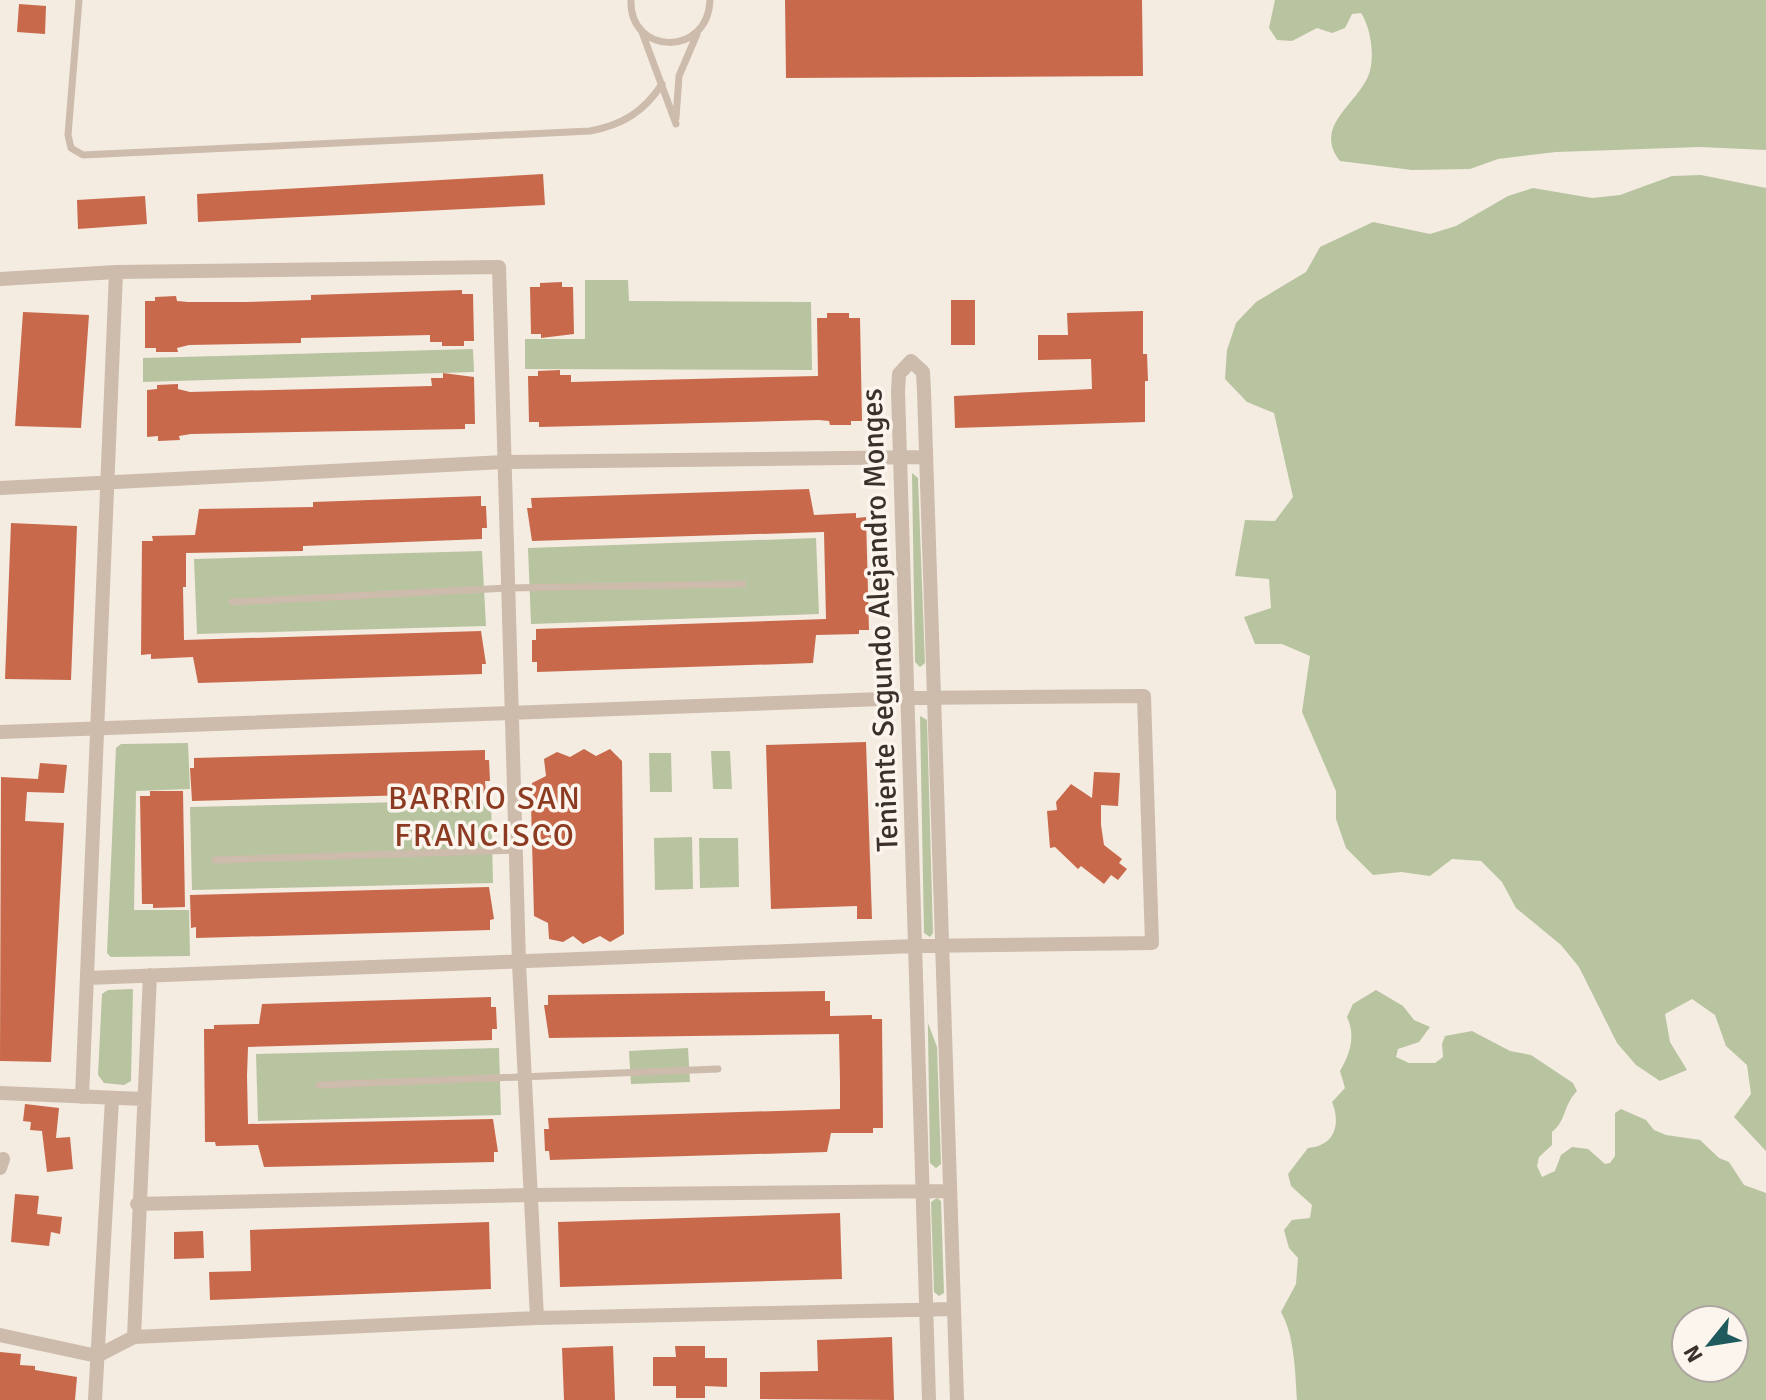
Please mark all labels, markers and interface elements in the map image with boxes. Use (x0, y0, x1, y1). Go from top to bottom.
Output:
street label: Teniente Segundo Alejandro Monges (853, 388, 907, 852)
district label: BARRIO SAN FRANCISCO (388, 779, 582, 855)
north arrow (1670, 1304, 1750, 1384)
text: N (1678, 1340, 1709, 1367)

